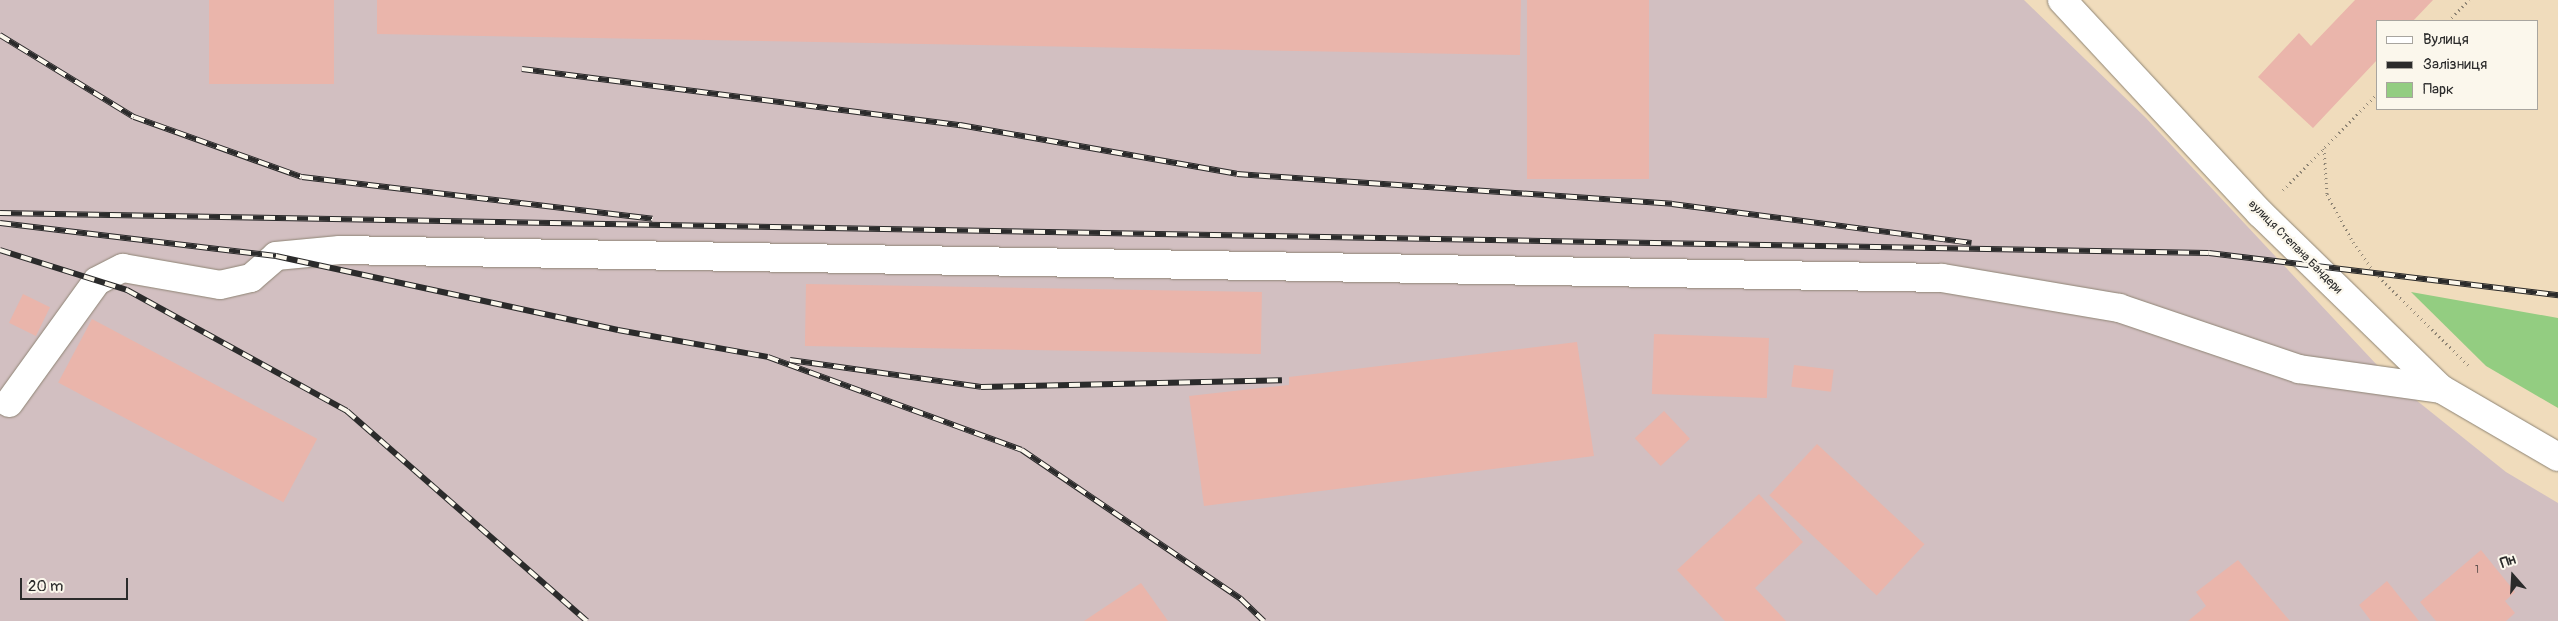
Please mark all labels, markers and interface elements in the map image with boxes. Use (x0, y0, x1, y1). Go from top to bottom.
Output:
legend (2376, 20, 2538, 110)
text: Вулиця (2423, 30, 2469, 49)
text: Залізниця (2423, 55, 2487, 74)
text: Парк (2423, 80, 2454, 99)
street label: вулиця Степана Бандери (2245, 197, 2345, 297)
north arrow (2488, 551, 2538, 601)
text: Пн (2498, 551, 2518, 572)
house number: 1 (2475, 565, 2479, 577)
scale bar (22, 568, 130, 600)
text: 20 m (28, 577, 63, 596)

